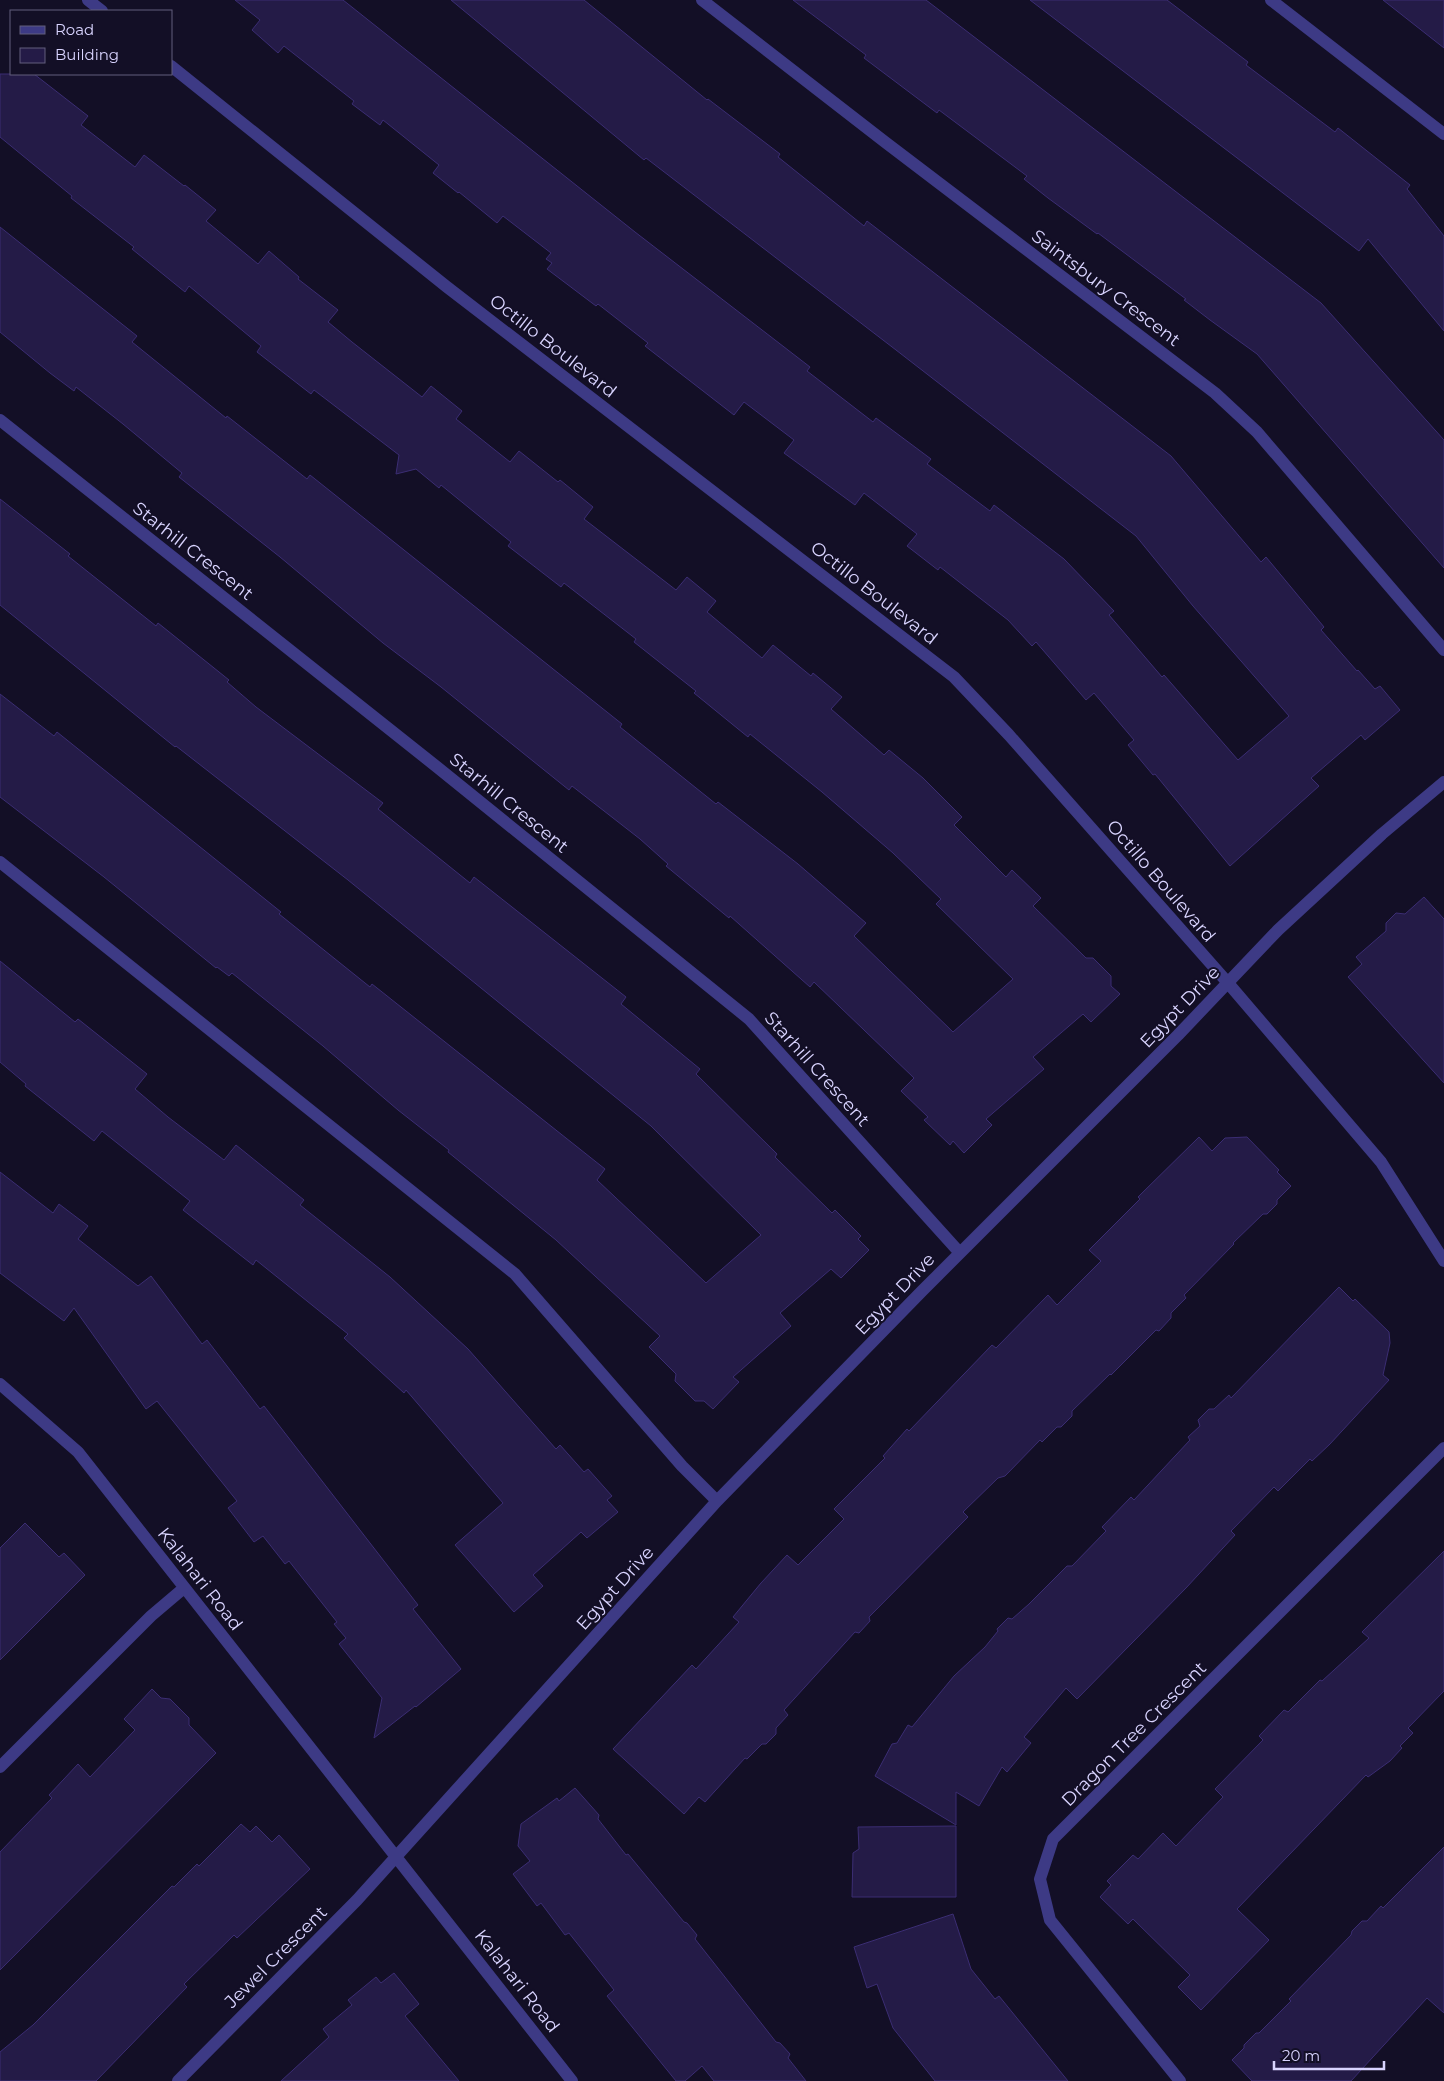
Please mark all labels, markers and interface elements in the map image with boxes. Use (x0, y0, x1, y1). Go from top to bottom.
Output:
legend (10, 10, 172, 75)
text: Road (55, 20, 94, 39)
text: Building (55, 45, 119, 64)
street label: Saintsbury Crescent (1027, 225, 1185, 351)
street label: Octillo Boulevard (485, 290, 621, 402)
street label: Starhill Crescent (128, 497, 258, 605)
street label: Octillo Boulevard (806, 537, 942, 649)
street label: Starhill Crescent (445, 748, 573, 858)
street label: Octillo Boulevard (1102, 815, 1220, 947)
street label: Egypt Drive (1136, 961, 1225, 1053)
street label: Starhill Crescent (760, 1007, 874, 1131)
street label: Egypt Drive (851, 1248, 940, 1340)
street label: Kalahari Road (153, 1523, 247, 1635)
street label: Egypt Drive (572, 1541, 658, 1634)
street label: Dragon Tree Crescent (1057, 1657, 1211, 1811)
street label: Jewel Crescent (220, 1901, 332, 2013)
street label: Kalahari Road (470, 1925, 564, 2037)
scale bar (1274, 2038, 1384, 2070)
text: 20 m (1282, 2046, 1320, 2065)

